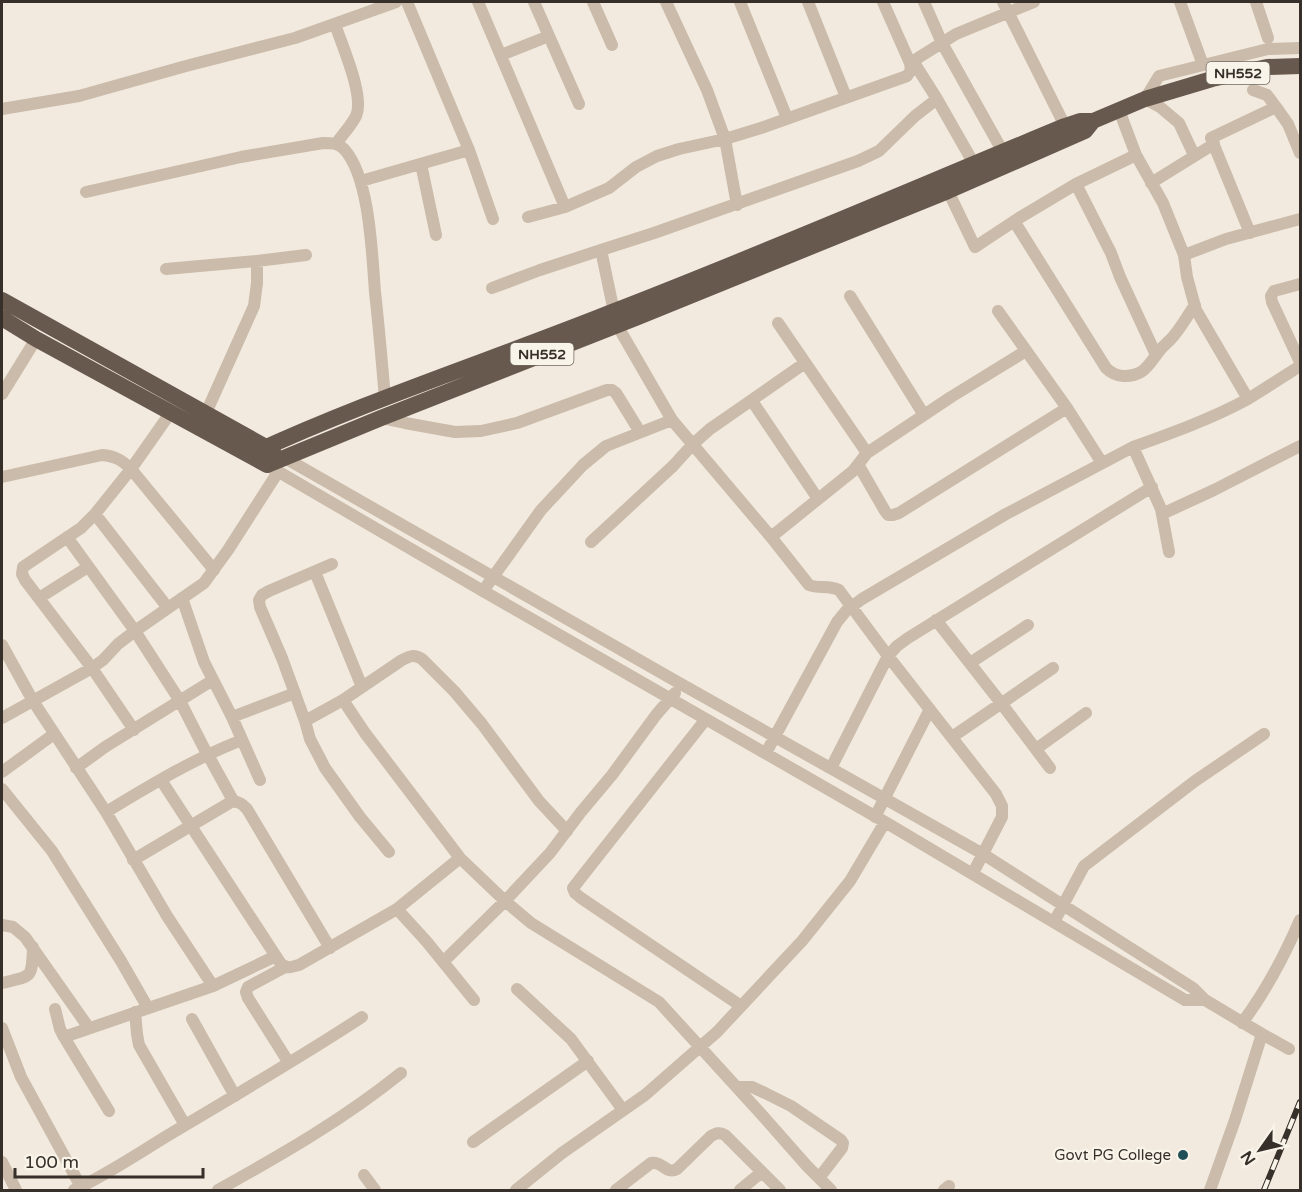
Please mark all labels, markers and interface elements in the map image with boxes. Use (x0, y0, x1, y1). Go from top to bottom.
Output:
road number: NH552 (1206, 62, 1270, 84)
road number: NH552 (510, 343, 574, 365)
north arrow (1230, 1120, 1290, 1180)
scale bar (15, 1141, 202, 1179)
place label: Govt PG College (1054, 1146, 1171, 1164)
text: N (1237, 1147, 1260, 1169)
marker: Govt PG College (1176, 1148, 1190, 1162)
text: 100 m (24, 1151, 79, 1173)

